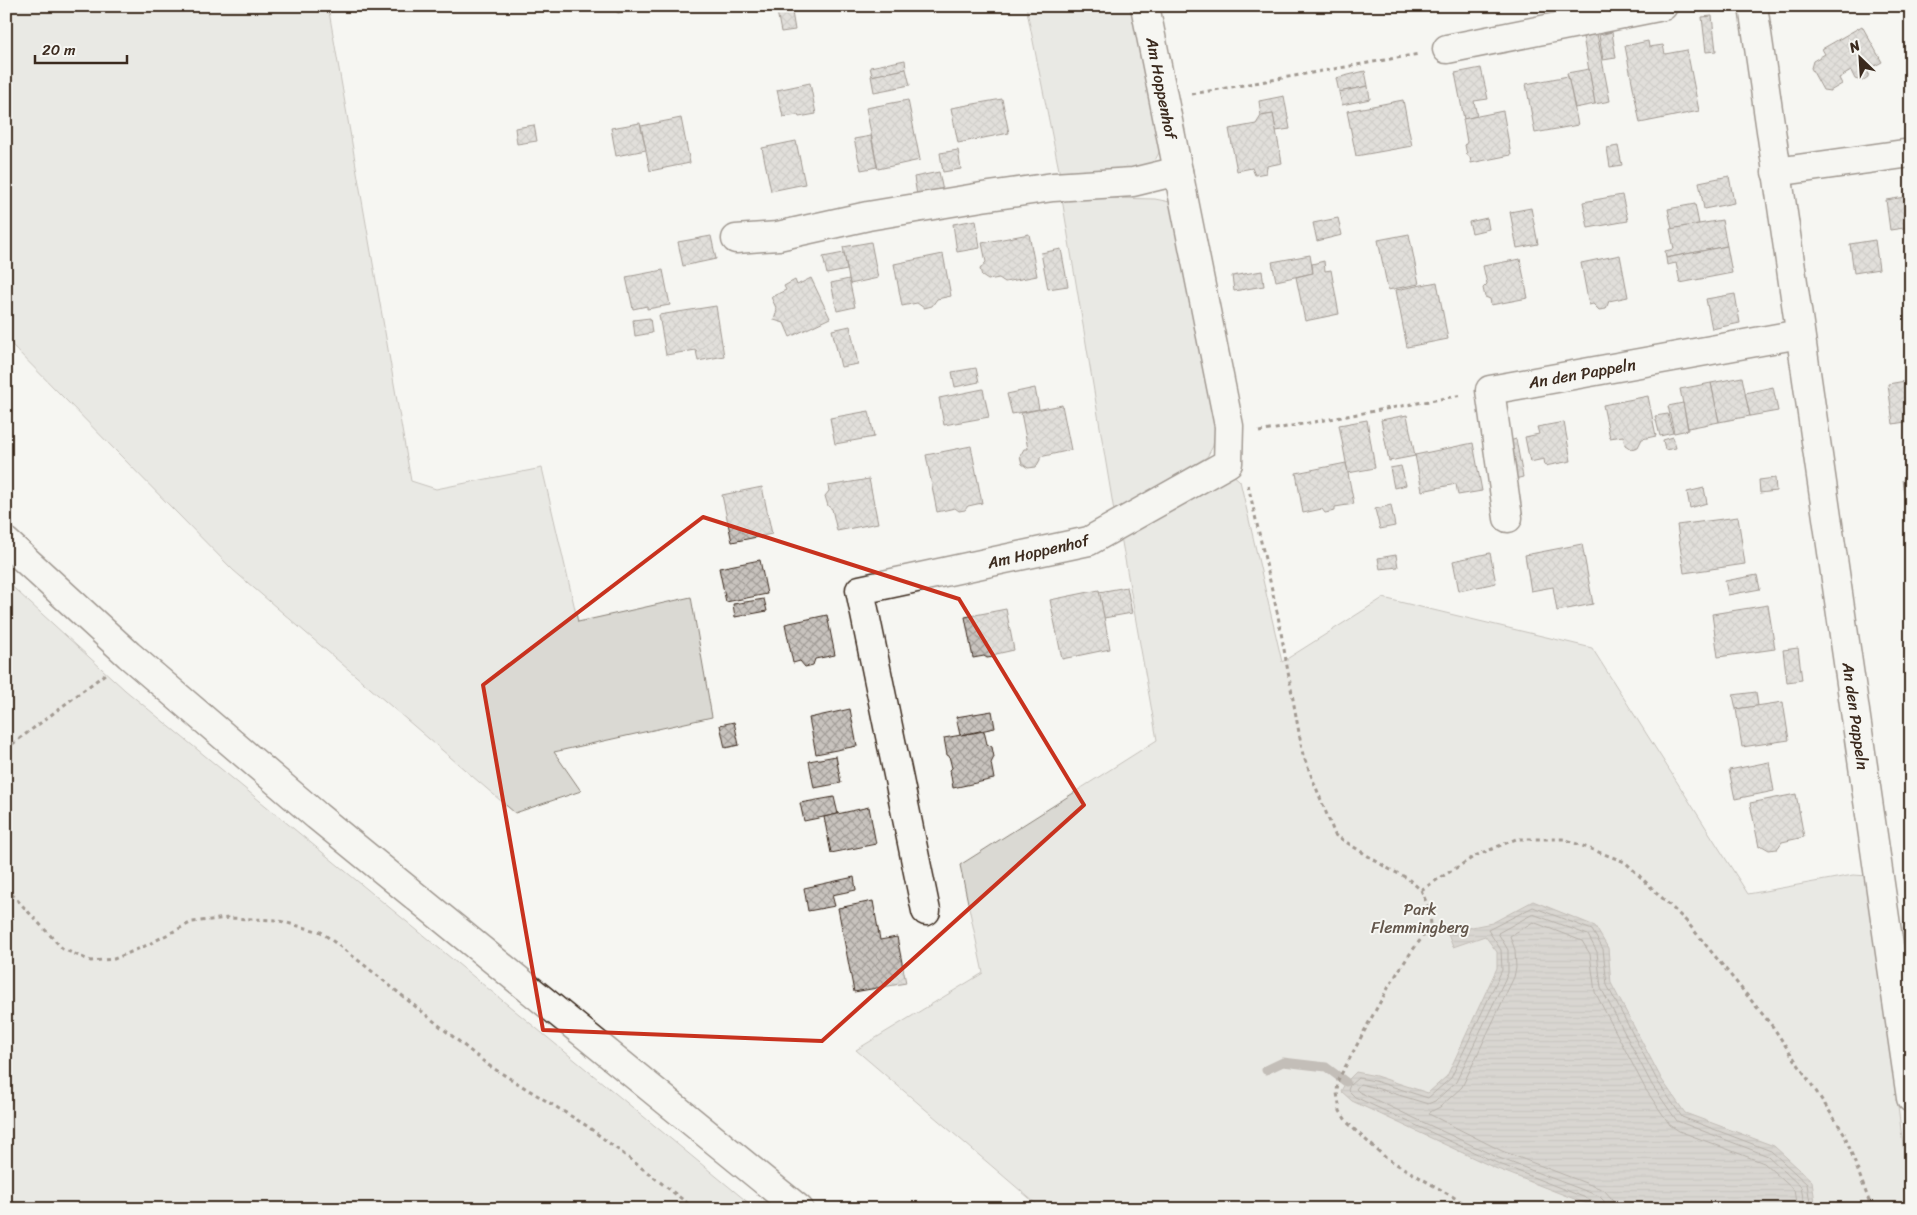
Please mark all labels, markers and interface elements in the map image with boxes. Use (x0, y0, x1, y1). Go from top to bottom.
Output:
scale bar (35, 32, 128, 64)
north arrow (1834, 32, 1884, 82)
text: N (1844, 33, 1865, 60)
street label: Am Hoppenhof (1137, 34, 1186, 144)
text: 20 m (42, 37, 76, 63)
street label: An den Pappeln (1525, 350, 1638, 397)
street label: Am Hoppenhof (983, 525, 1094, 577)
street label: An den Pappeln (1833, 659, 1877, 772)
park label: Park Flemmingberg (1371, 895, 1469, 942)

